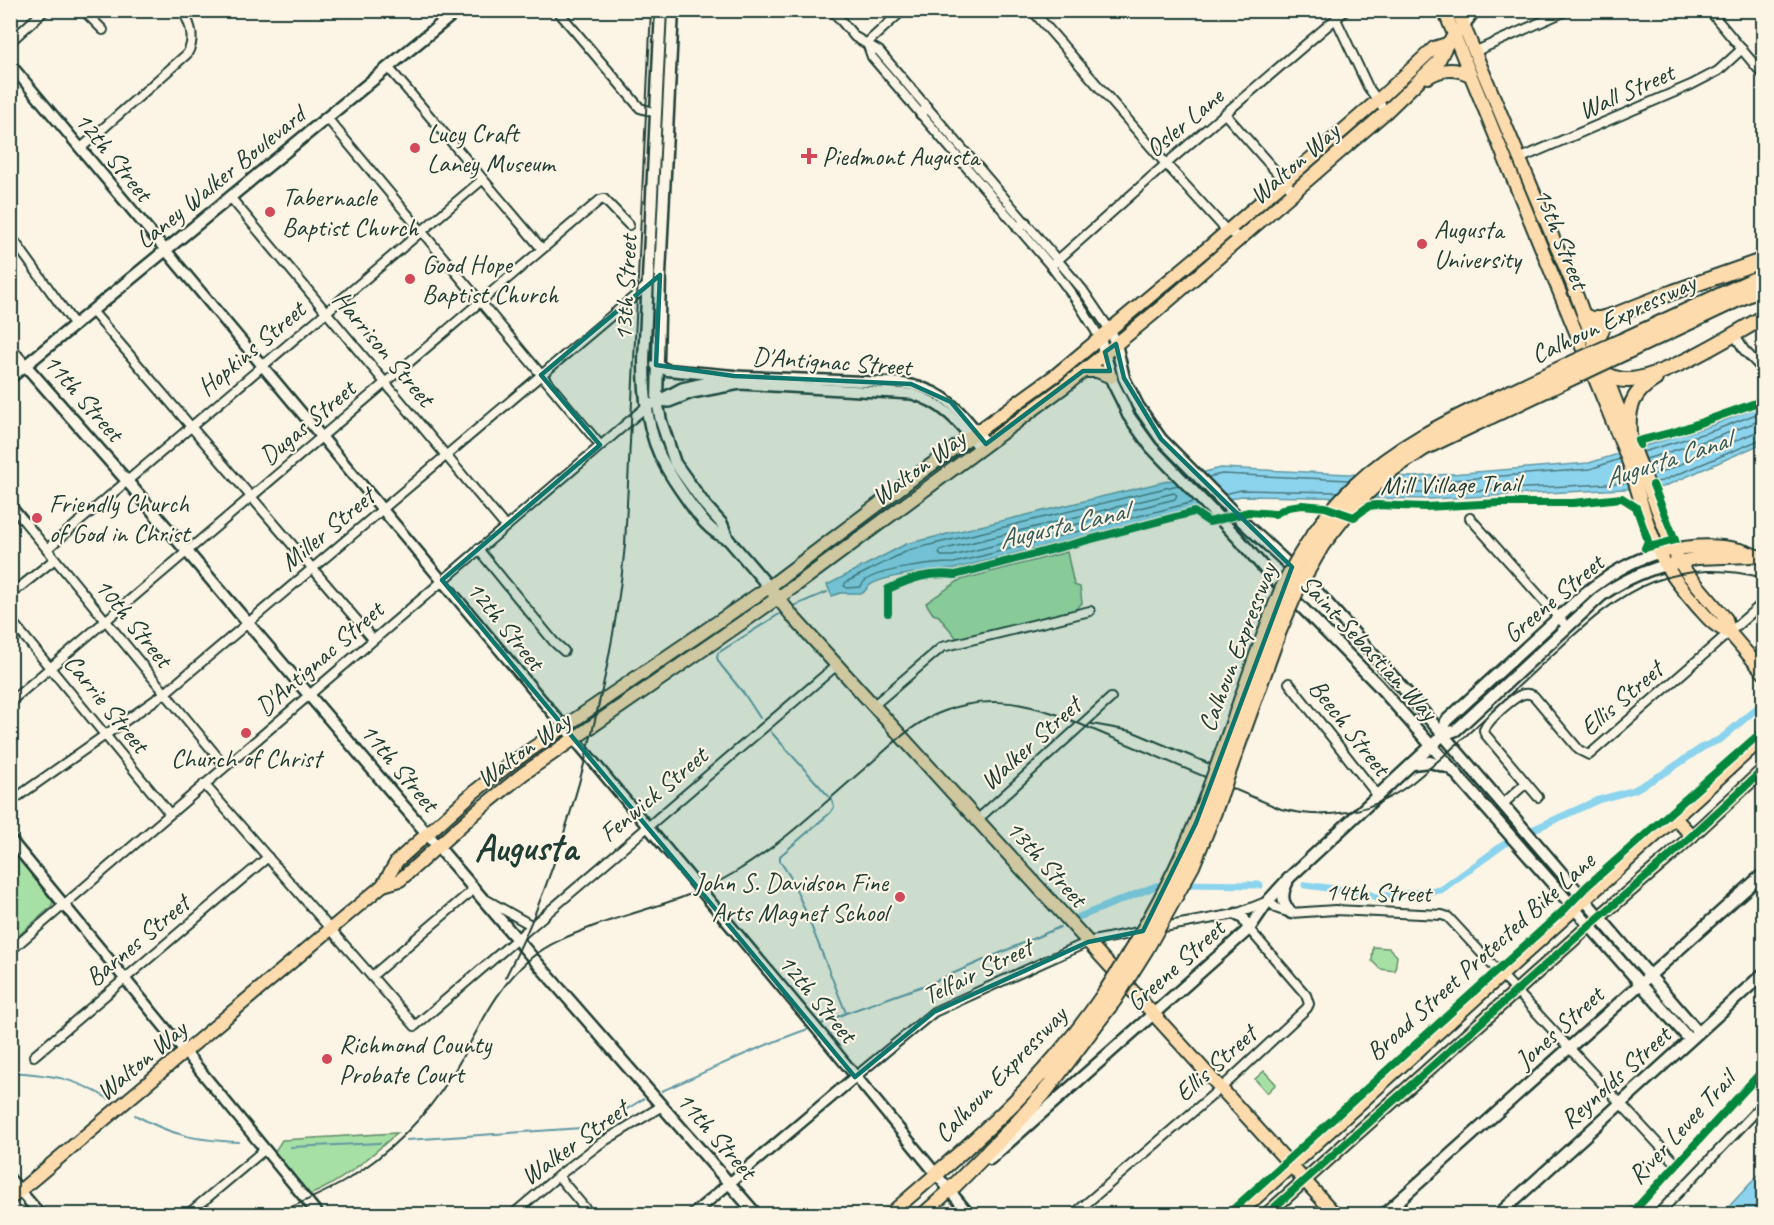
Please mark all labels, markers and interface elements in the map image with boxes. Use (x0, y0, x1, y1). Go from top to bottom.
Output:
street label: Wall Street (1573, 55, 1681, 127)
street label: Osler Lane (1138, 79, 1231, 165)
street label: Laney Walker Boulevard (129, 96, 315, 256)
street label: 12th Street (67, 105, 161, 210)
street label: Walton Way (1243, 114, 1348, 211)
place label: Lucy Craft Laney Museum (427, 117, 557, 180)
place label: Piedmont Augusta (822, 140, 981, 173)
marker: Lucy Craft Laney Museum (408, 141, 422, 155)
marker: Piedmont Augusta (800, 147, 818, 165)
place label: Tabernacle Baptist Church (282, 181, 419, 244)
street label: 15th Street (1526, 183, 1598, 296)
marker: Tabernacle Baptist Church (263, 205, 277, 219)
place label: Augusta University (1434, 213, 1523, 276)
street label: 13th Street (606, 232, 645, 342)
marker: Augusta University (1415, 237, 1429, 251)
place label: Good Hope Baptist Church (422, 248, 559, 311)
street label: Calhoun Expressway (1526, 265, 1703, 371)
marker: Good Hope Baptist Church (403, 272, 417, 286)
street label: Harrison Street (325, 283, 443, 415)
street label: Hopkins Street (191, 292, 314, 403)
street label: D'Antignac Street (752, 339, 915, 384)
street label: 11th Street (36, 346, 132, 450)
street label: Dugas Street (252, 371, 364, 472)
water label: Augusta Canal (1600, 420, 1742, 495)
street label: Walton Way (865, 421, 974, 513)
street label: Mill Village Trail (1380, 467, 1525, 502)
street label: Miller Street (273, 478, 384, 578)
place label: Friendly Church of God in Christ (49, 487, 192, 550)
water label: Augusta Canal (996, 492, 1139, 556)
marker: Friendly Church of God in Christ (30, 511, 44, 525)
street label: Greene Street (1496, 545, 1612, 650)
street label: Calhoun Expressway (1190, 556, 1285, 736)
street label: Saint Sebastian Way (1292, 567, 1446, 729)
street label: 10th Street (87, 571, 181, 676)
street label: 12th Street (459, 574, 553, 679)
street label: D'Antignac Street (249, 592, 392, 723)
street label: Carrie Street (57, 647, 158, 761)
street label: Ellis Street (1573, 651, 1672, 743)
street label: Beech Street (1302, 672, 1399, 784)
street label: Walker Street (973, 687, 1090, 797)
street label: Walton Way (470, 703, 579, 795)
street label: 11th Street (353, 716, 448, 820)
marker: Church of Christ (239, 726, 253, 740)
street label: Fenwick Street (592, 738, 716, 849)
place label: Church of Christ (171, 742, 324, 775)
street label: 13th Street (999, 813, 1096, 916)
district label: Augusta (475, 824, 580, 871)
street label: Broad Street Protected Bike Lane (1359, 844, 1603, 1068)
place label: John S. Davidson Fine Arts Magnet School (692, 866, 893, 929)
street label: 14th Street (1325, 875, 1434, 910)
street label: Barnes Street (78, 885, 199, 994)
marker: John S. Davidson Fine Arts Magnet School (893, 890, 907, 904)
street label: Greene Street (1119, 911, 1233, 1018)
street label: Telfair Street (917, 929, 1040, 1012)
street label: 12th Street (771, 947, 866, 1051)
street label: Jones Street (1507, 977, 1612, 1077)
street label: Calhoun Expressway (927, 997, 1075, 1150)
street label: Walton Way (89, 1012, 195, 1108)
street label: Ellis Street (1167, 1016, 1266, 1109)
street label: Reynolds Street (1553, 1017, 1679, 1136)
place label: Richmond County Probate Court (339, 1028, 493, 1091)
marker: Richmond County Probate Court (320, 1052, 334, 1066)
street label: River Levee Trail (1621, 1060, 1745, 1191)
street label: 11th Street (669, 1084, 765, 1188)
street label: Walker Street (514, 1090, 637, 1192)

